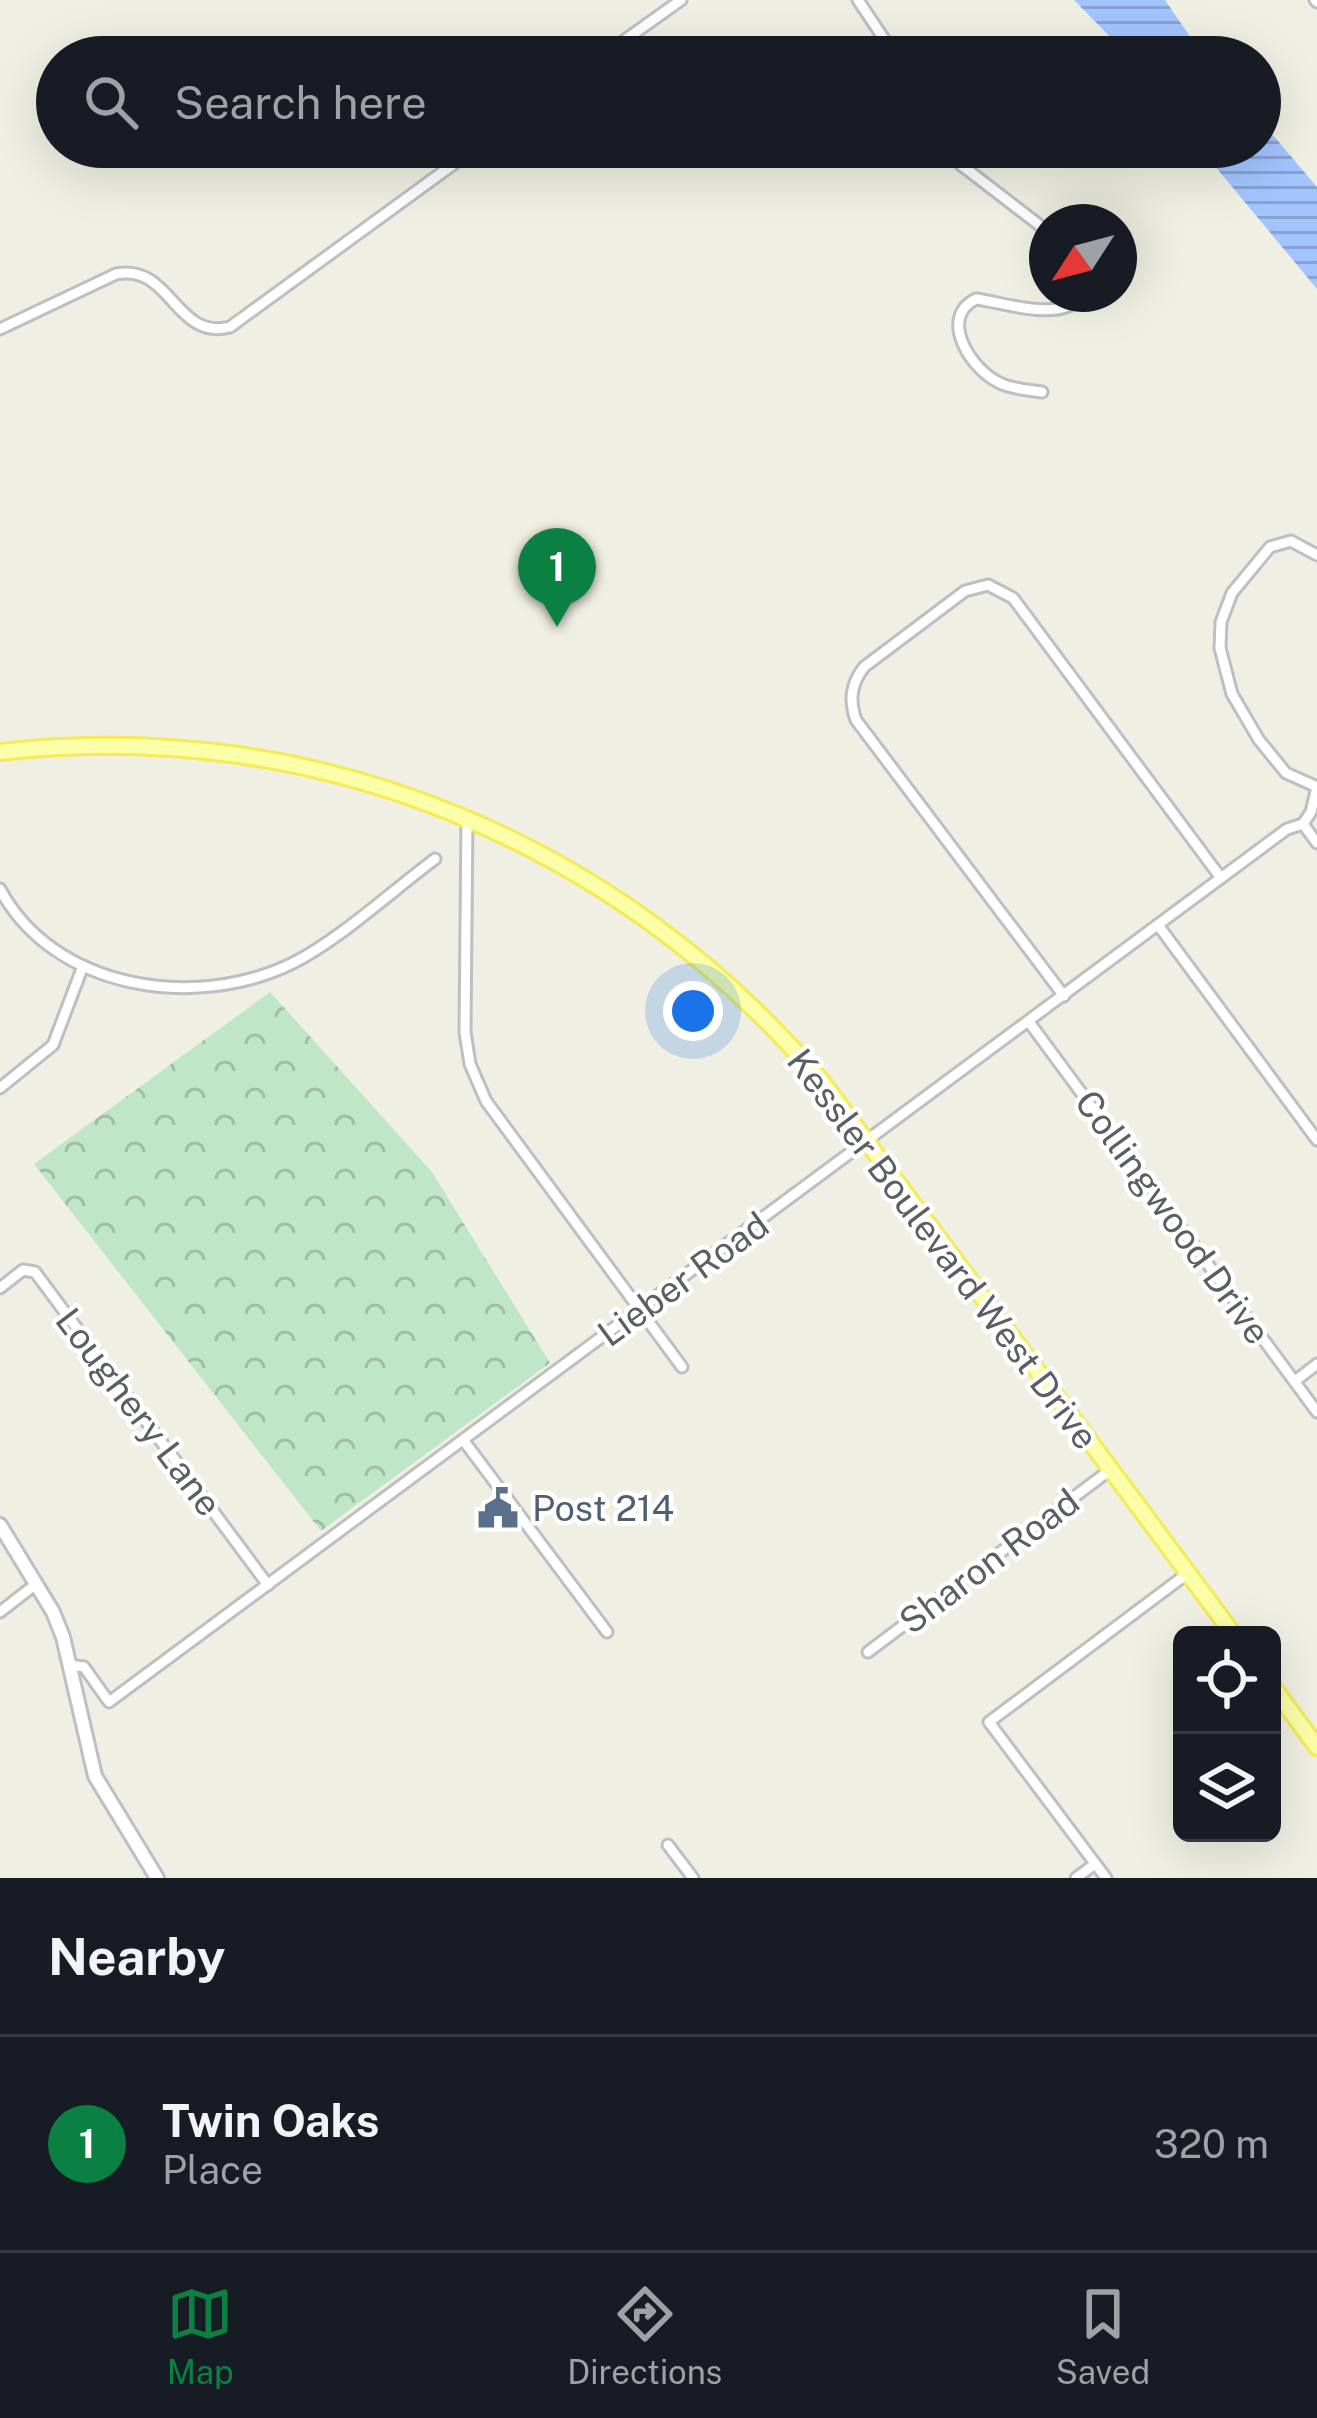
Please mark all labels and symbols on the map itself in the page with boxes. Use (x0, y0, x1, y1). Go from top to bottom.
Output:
north arrow (1029, 204, 1137, 312)
pin: 1 (518, 528, 596, 627)
your location (663, 981, 723, 1041)
street label: Kessler Boulevard West Drive (779, 1041, 1107, 1457)
street label: Collingwood Drive (1067, 1082, 1279, 1352)
street label: Lieber Road (590, 1203, 776, 1355)
street label: Loughery Lane (47, 1300, 231, 1524)
street label: Sharon Road (891, 1480, 1087, 1642)
public building icon: Post 214 (475, 1485, 521, 1531)
place label: Post 214 (532, 1487, 674, 1529)

